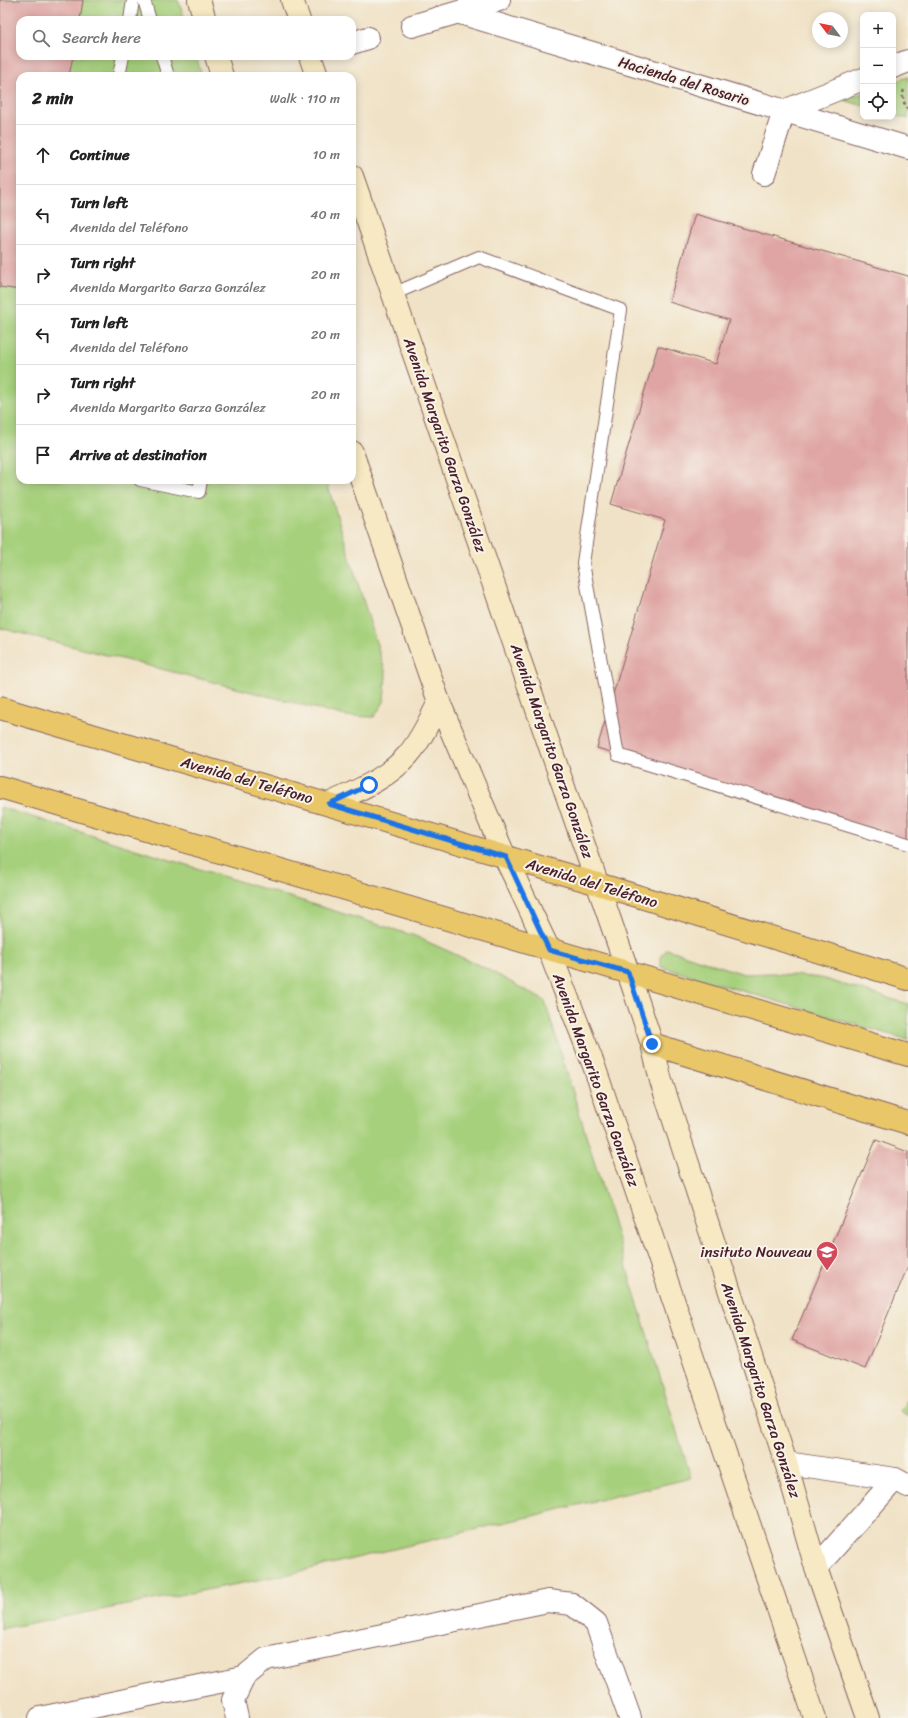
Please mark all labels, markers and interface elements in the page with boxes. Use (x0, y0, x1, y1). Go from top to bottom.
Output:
north arrow (812, 12, 848, 48)
map controls (860, 12, 896, 120)
button: + (860, 12, 896, 48)
search box (16, 16, 356, 60)
text: Search here (62, 25, 141, 51)
icon: search (30, 27, 52, 49)
button: − (860, 48, 896, 84)
street label: Hacienda del Rosario (615, 49, 753, 113)
text: 2 min (32, 83, 73, 113)
button: locate (860, 84, 896, 120)
text: Walk · 110 m (270, 87, 340, 110)
text: Continue (70, 142, 130, 168)
text: 10 m (313, 143, 340, 166)
icon: ahead (32, 144, 54, 166)
text: Turn left (70, 190, 128, 216)
text: 40 m (310, 203, 340, 226)
icon: left (32, 204, 54, 226)
text: Avenida del Teléfono (70, 216, 188, 239)
text: Turn right (70, 250, 135, 276)
text: 20 m (311, 263, 340, 286)
icon: right (32, 264, 54, 286)
text: Avenida Margarito Garza González (70, 276, 266, 299)
text: Turn left (70, 310, 128, 336)
text: 20 m (311, 323, 340, 346)
icon: left (32, 324, 54, 346)
street label: Avenida Margarito Garza González (396, 333, 494, 557)
text: Avenida del Teléfono (70, 336, 188, 359)
text: Turn right (70, 370, 135, 396)
text: 20 m (311, 383, 340, 406)
icon: right (32, 384, 54, 406)
text: Avenida Margarito Garza González (70, 396, 266, 419)
text: Arrive at destination (70, 442, 207, 468)
icon: arrive (32, 444, 54, 466)
street label: Avenida Margarito Garza González (503, 639, 601, 863)
street label: Avenida del Teléfono (177, 748, 316, 811)
route start (360, 776, 378, 794)
street label: Avenida del Teléfono (522, 850, 661, 915)
street label: Avenida Margarito Garza González (545, 968, 647, 1191)
route end (643, 1035, 661, 1053)
place label: insituto Nouveau (700, 1239, 812, 1265)
school or university icon: insituto Nouveau (814, 1239, 840, 1272)
street label: Avenida Margarito Garza González (713, 1278, 809, 1502)

